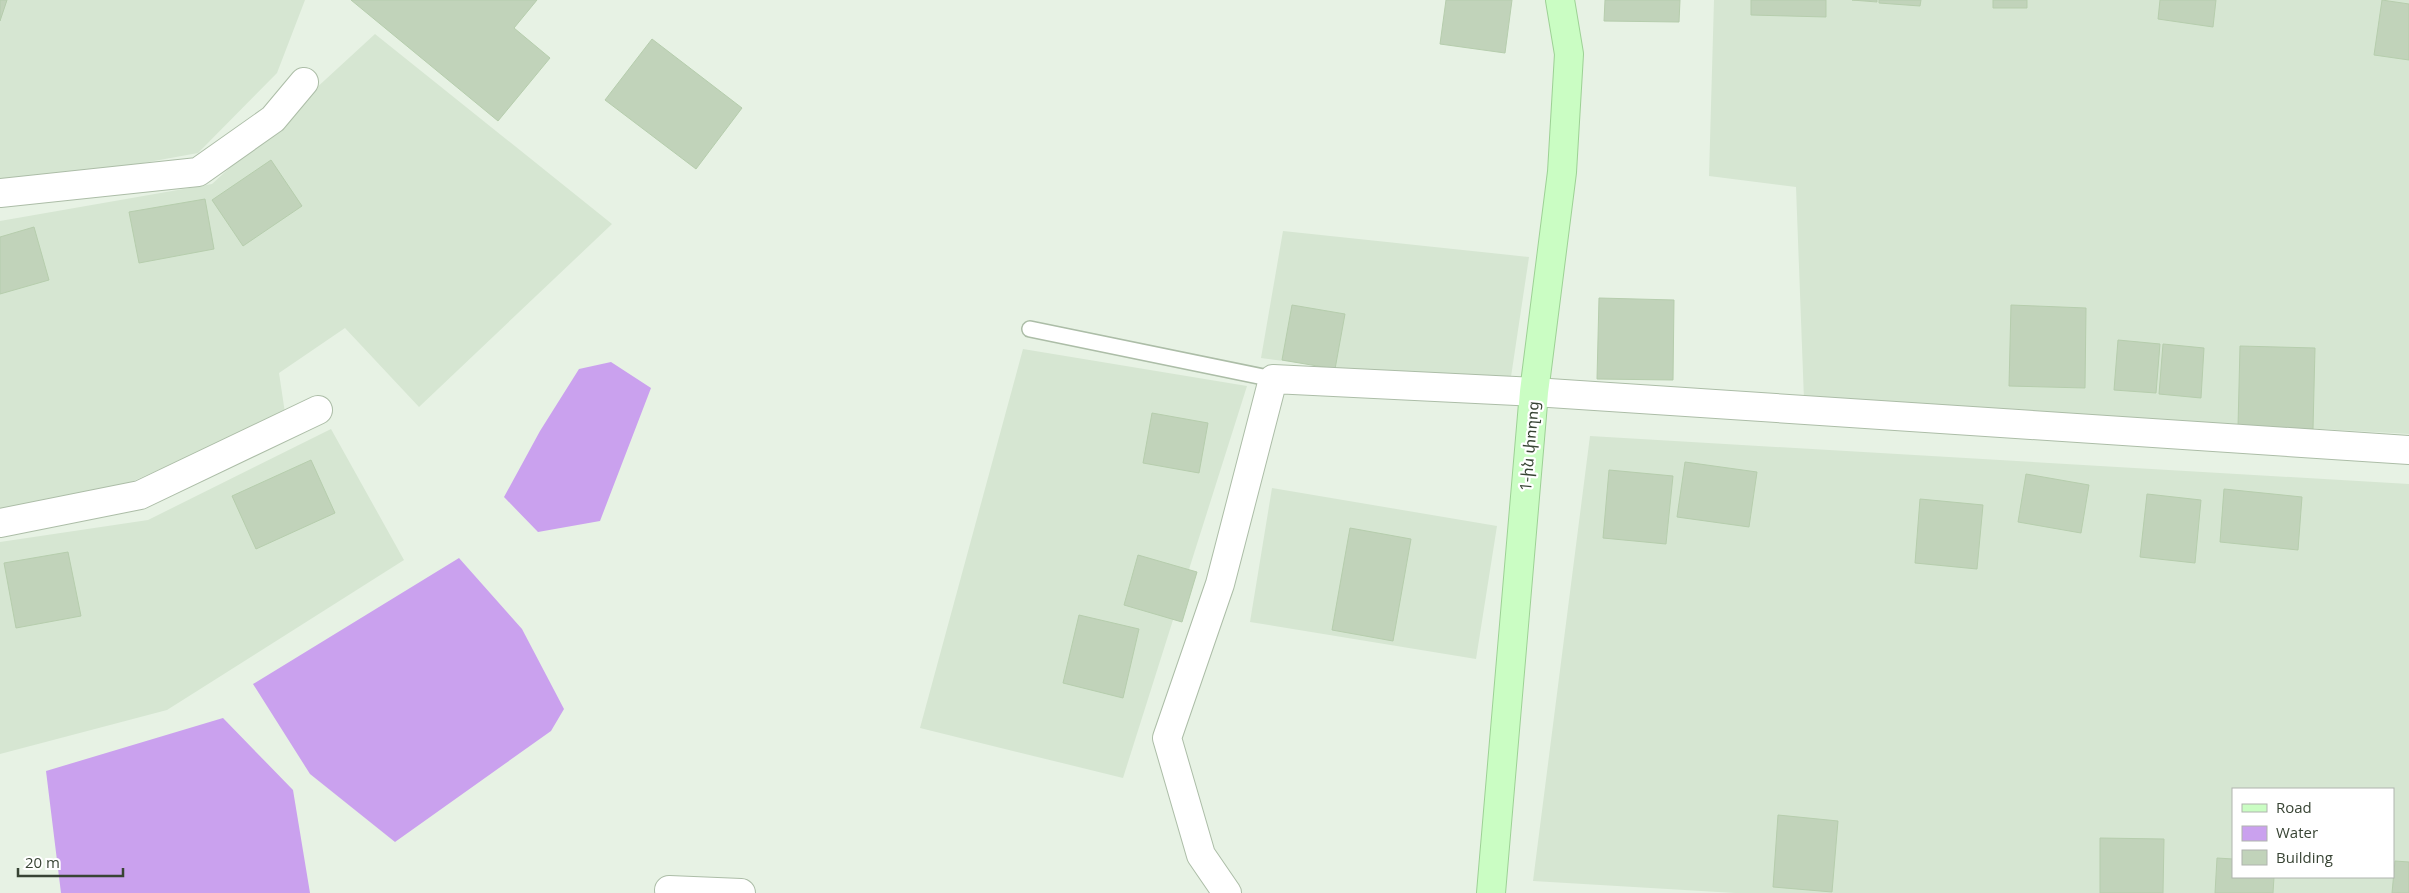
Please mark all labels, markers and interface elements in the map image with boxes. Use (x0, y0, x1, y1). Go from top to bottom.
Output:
street label: 1-ին փողոց (1514, 400, 1544, 492)
legend (2232, 788, 2394, 878)
text: Road (2276, 797, 2312, 817)
text: Water (2276, 822, 2318, 842)
scale bar (18, 846, 122, 878)
text: Building (2276, 847, 2333, 867)
text: 20 m (25, 852, 60, 872)

